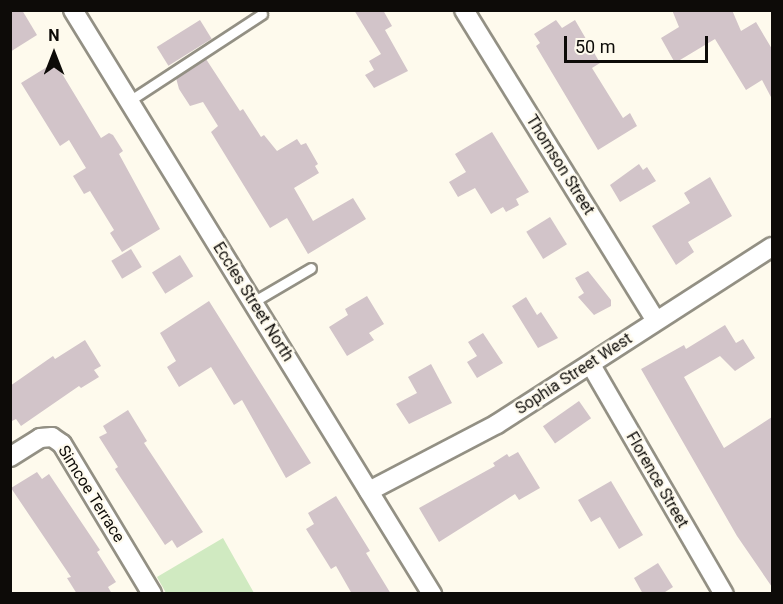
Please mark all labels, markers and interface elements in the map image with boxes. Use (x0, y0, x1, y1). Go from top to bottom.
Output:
north arrow (24, 24, 84, 84)
scale bar (567, 24, 711, 62)
text: N (48, 26, 60, 45)
text: 50 m (575, 36, 615, 57)
street label: Thomson Street (522, 112, 598, 218)
street label: Eccles Street North (209, 239, 297, 365)
street label: Sophia Street West (512, 329, 636, 419)
street label: Florence Street (622, 429, 692, 531)
street label: Simcoe Terrace (54, 442, 128, 546)

